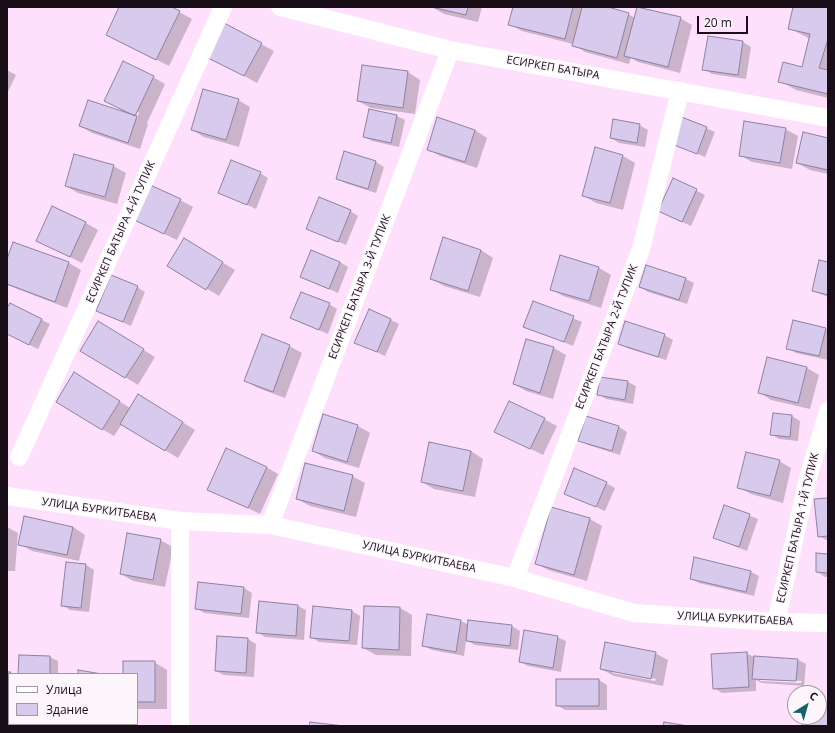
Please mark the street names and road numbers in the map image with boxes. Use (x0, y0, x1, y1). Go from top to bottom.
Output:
street label: ЕСИРКЕП БАТЫРА (505, 53, 601, 83)
street label: ЕСИРКЕП БАТЫРА 4-Й ТУПИК (84, 159, 158, 305)
street label: ЕСИРКЕП БАТЫРА 3-Й ТУПИК (326, 213, 394, 361)
street label: ЕСИРКЕП БАТЫРА 2-Й ТУПИК (573, 263, 641, 411)
street label: ЕСИРКЕП БАТЫРА 1-Й ТУПИК (774, 451, 822, 605)
street label: УЛИЦА БУРКИТБАЕВА (41, 495, 157, 525)
street label: УЛИЦА БУРКИТБАЕВА (361, 538, 477, 576)
street label: УЛИЦА БУРКИТБАЕВА (677, 609, 793, 629)

